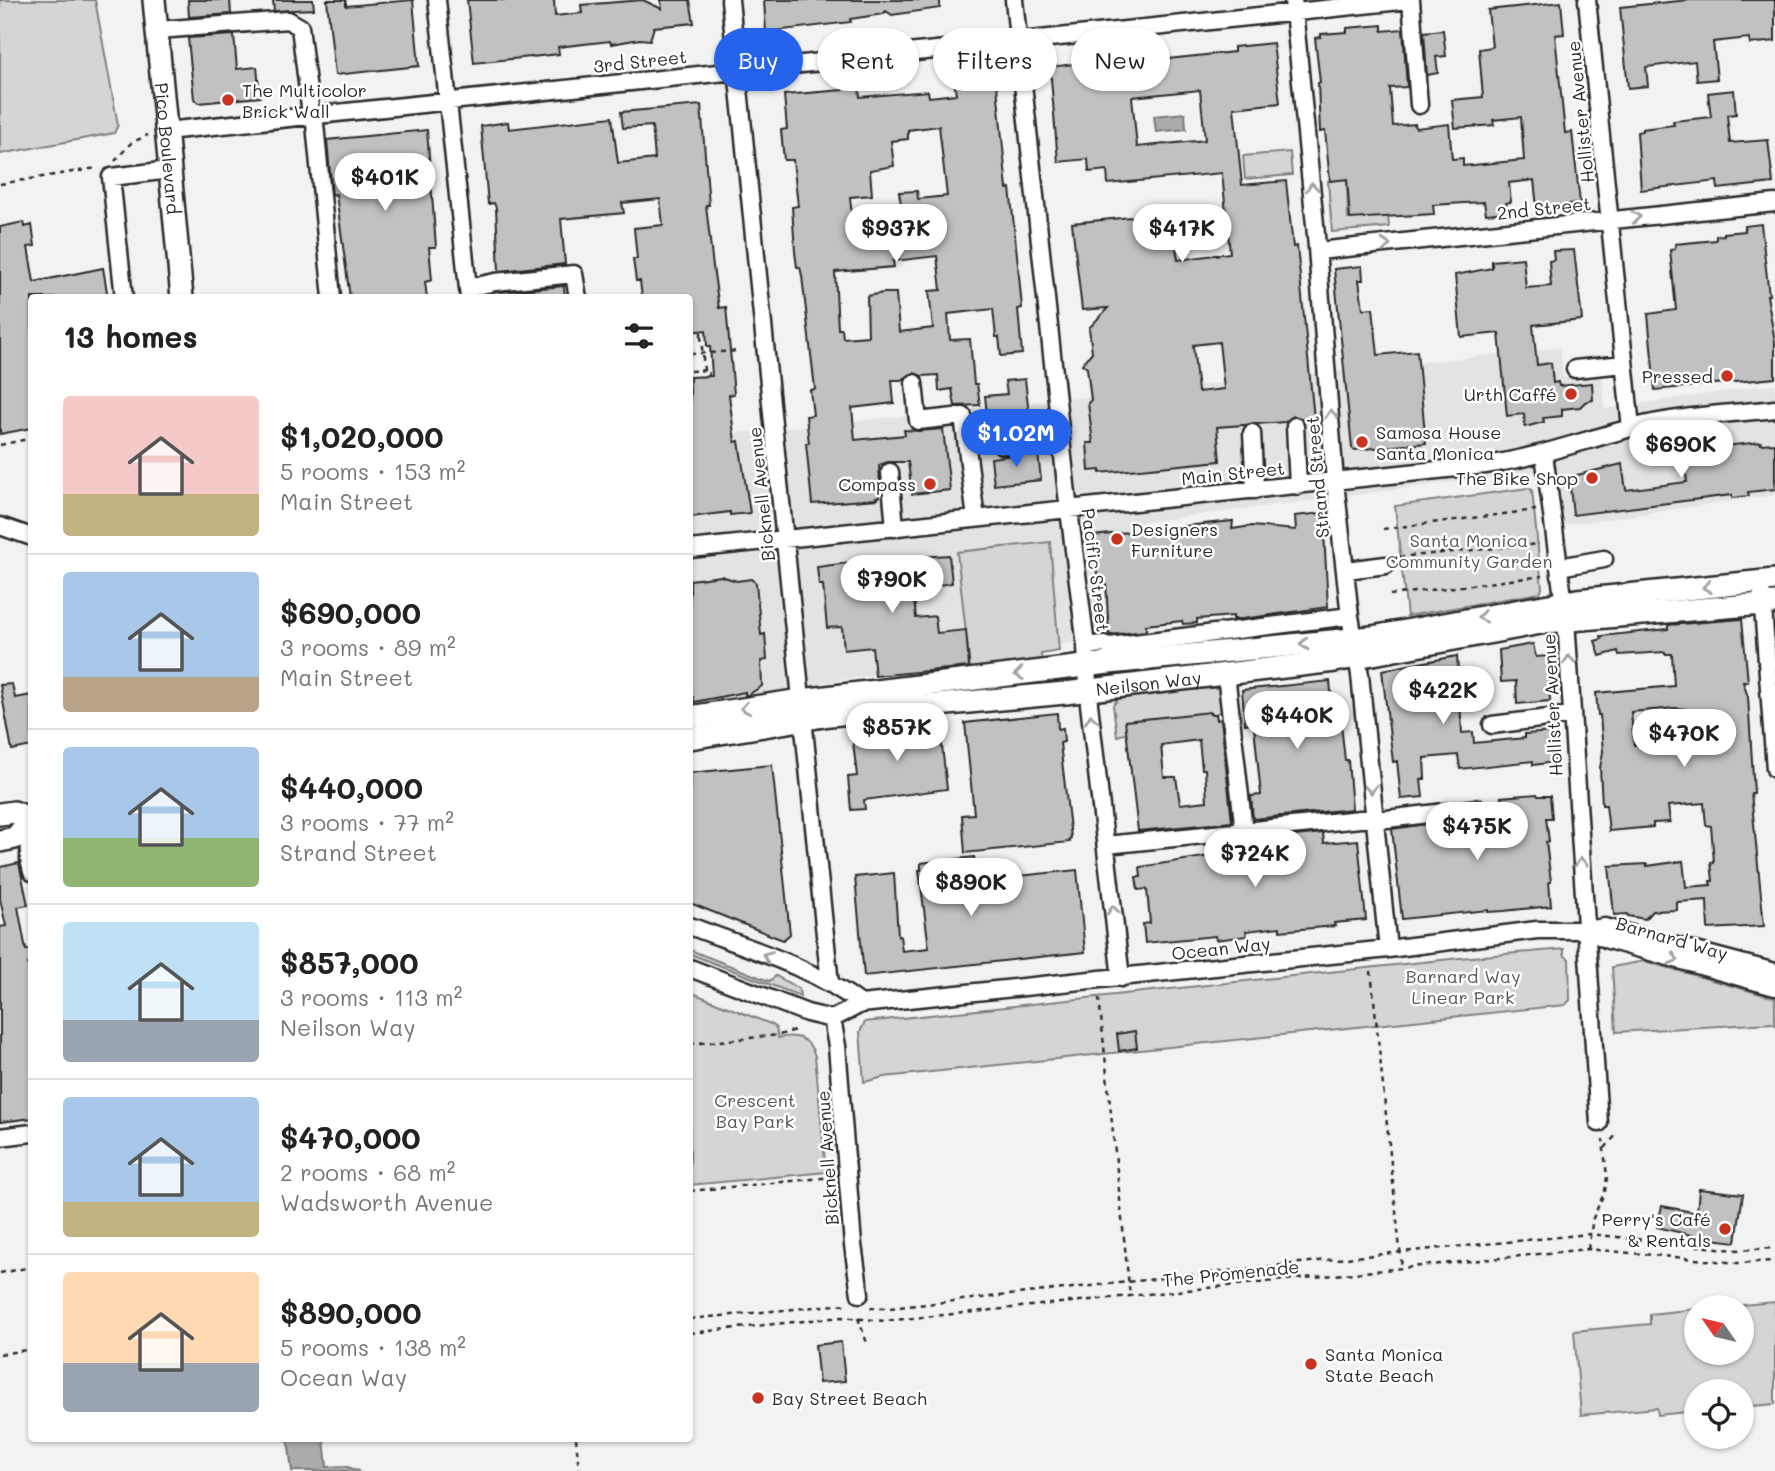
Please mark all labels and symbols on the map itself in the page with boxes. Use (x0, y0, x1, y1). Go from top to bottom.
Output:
street label: Hollister Avenue (1561, 40, 1599, 184)
street label: 3rd Street (592, 44, 688, 78)
place label: The Multicolor Brick Wall (242, 78, 367, 123)
street label: Pico Boulevard (150, 81, 186, 215)
marker: The Multicolor Brick Wall (220, 92, 236, 108)
pin: $401K (336, 154, 434, 213)
one-way arrow (1304, 181, 1319, 193)
street label: 2nd Street (1496, 191, 1592, 225)
pin: $937K (847, 204, 945, 264)
pin: $417K (1133, 204, 1231, 264)
one-way arrow (1631, 210, 1642, 225)
one-way arrow (1380, 237, 1392, 252)
place label: Pressed (1642, 364, 1713, 388)
marker: Pressed (1719, 368, 1735, 384)
place label: Urth Caffé (1464, 382, 1557, 406)
marker: Urth Caffé (1563, 386, 1579, 402)
one-way arrow (1324, 408, 1339, 419)
pin: $1.02M (959, 410, 1073, 469)
street label: Strand Street (1300, 415, 1334, 539)
place label: Samosa House Santa Monica (1376, 420, 1501, 465)
pin: $690K (1632, 420, 1730, 480)
street label: Bicknell Avenue (742, 426, 780, 562)
marker: Samosa House Santa Monica (1354, 434, 1370, 450)
street label: Main Street (1180, 456, 1286, 490)
place label: The Bike Shop (1456, 466, 1578, 490)
marker: The Bike Shop (1584, 470, 1600, 486)
place label: Compass (838, 472, 916, 496)
marker: Compass (922, 476, 938, 492)
street label: Pacific Street (1077, 507, 1115, 633)
place label: Designers Furniture (1131, 517, 1218, 562)
park label: Santa Monica Community Garden (1386, 528, 1552, 573)
marker: Designers Furniture (1109, 531, 1125, 547)
pin: $790K (843, 556, 941, 615)
one-way arrow (1701, 579, 1712, 594)
one-way arrow (1476, 609, 1488, 624)
street label: Hollister Avenue (1536, 633, 1568, 777)
one-way arrow (1298, 636, 1309, 651)
one-way arrow (1562, 654, 1577, 665)
street label: Neilson Way (1094, 665, 1203, 701)
one-way arrow (1013, 666, 1025, 681)
pin: $422K (1394, 666, 1492, 726)
pin: $440K (1248, 692, 1346, 751)
one-way arrow (739, 700, 751, 715)
pin: $857K (848, 704, 946, 763)
pin: $470K (1635, 710, 1733, 769)
one-way arrow (1084, 713, 1099, 725)
one-way arrow (1363, 783, 1378, 795)
pin: $475K (1428, 802, 1526, 862)
pin: $724K (1206, 830, 1304, 889)
one-way arrow (1574, 856, 1589, 867)
pin: $890K (922, 858, 1020, 918)
one-way arrow (1106, 904, 1121, 916)
street label: Barnard Way (1613, 911, 1731, 965)
street label: Ocean Way (1170, 931, 1272, 965)
one-way arrow (762, 950, 774, 964)
one-way arrow (1668, 951, 1680, 965)
park label: Barnard Way Linear Park (1405, 964, 1521, 1009)
park label: Crescent Bay Park (714, 1088, 796, 1133)
street label: Bicknell Avenue (810, 1090, 844, 1226)
place label: Perry's Café & Rentals (1601, 1207, 1711, 1252)
marker: Perry's Café & Rentals (1717, 1221, 1733, 1237)
street label: The Promenade (1162, 1254, 1300, 1292)
north arrow (1684, 1295, 1754, 1365)
place label: Santa Monica State Beach (1325, 1342, 1444, 1387)
marker: Santa Monica State Beach (1303, 1356, 1319, 1372)
place label: Bay Street Beach (772, 1386, 927, 1410)
marker: Bay Street Beach (750, 1390, 766, 1406)

